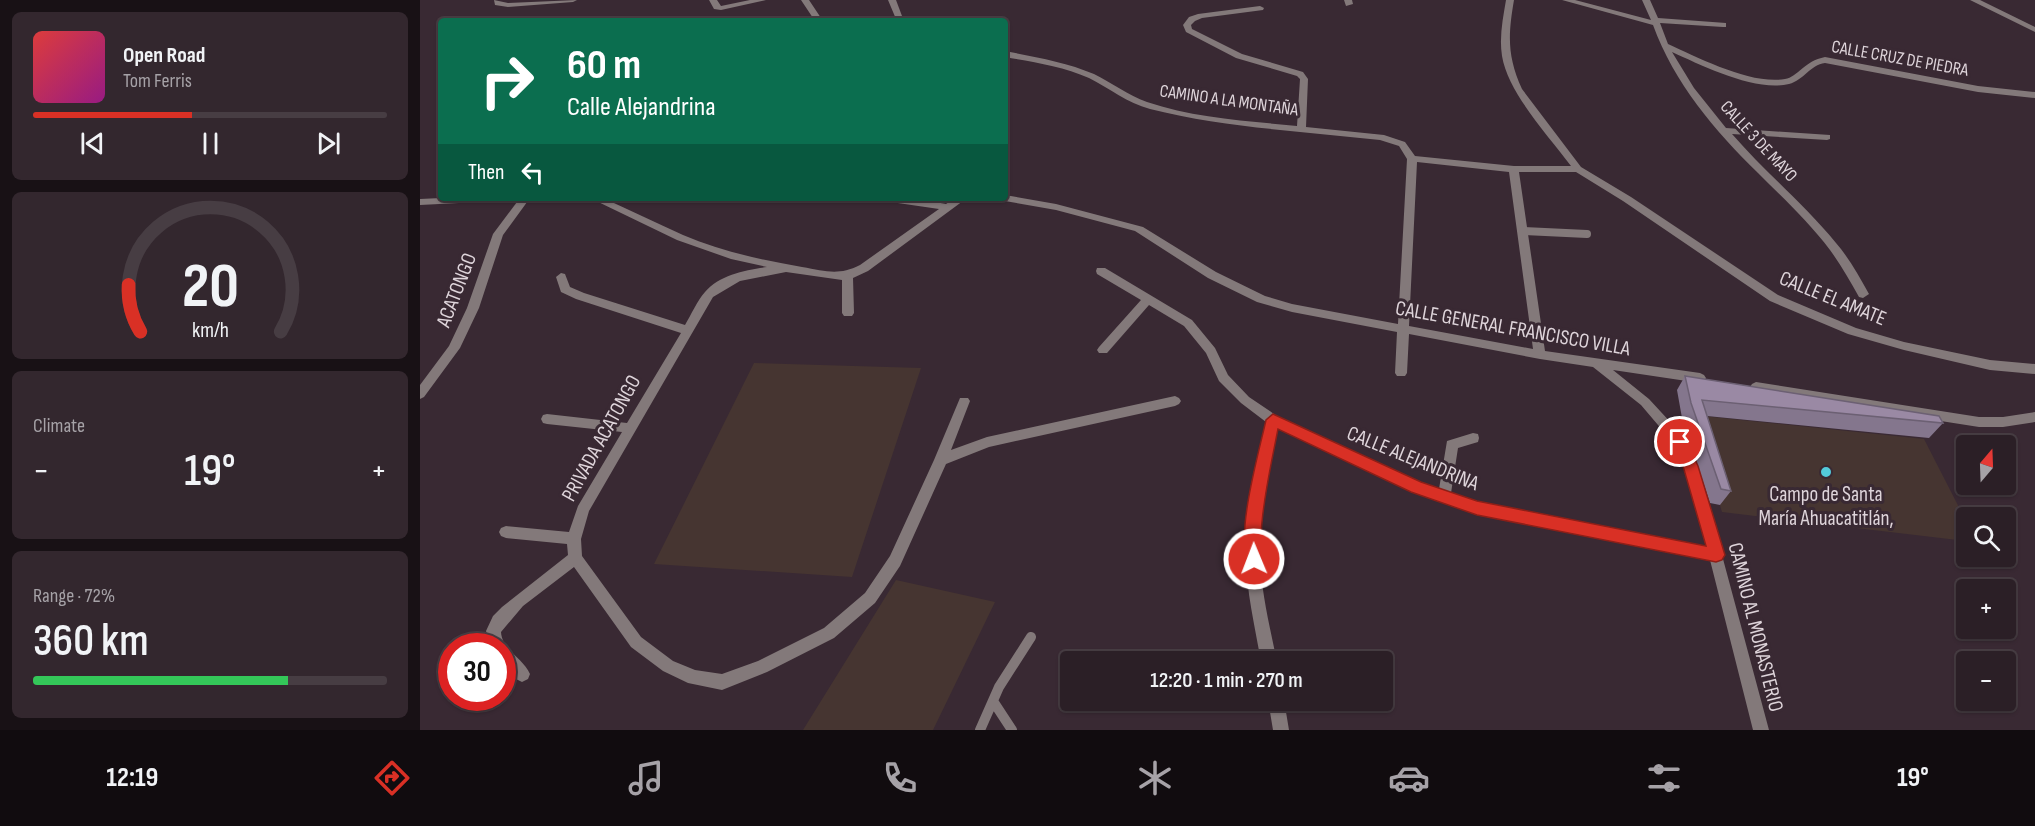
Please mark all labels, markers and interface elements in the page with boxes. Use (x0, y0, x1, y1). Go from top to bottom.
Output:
street label: CALLE CRUZ DE PIEDRA (1830, 36, 1970, 81)
text: 60 m (567, 40, 641, 91)
text: Open Road (123, 42, 205, 69)
icon: right (468, 42, 546, 120)
text: Tom Ferris (123, 69, 192, 93)
street label: CAMINO A LA MONTAÑA (1158, 80, 1300, 121)
text: Calle Alejandrina (567, 91, 716, 123)
street label: CALLE 3 DE MAYO (1716, 96, 1802, 186)
icon: previous (76, 127, 109, 160)
icon: pause (194, 127, 227, 160)
icon: next (312, 127, 345, 160)
icon: left (516, 156, 549, 189)
text: Then (468, 159, 504, 186)
text: 20 (181, 250, 239, 325)
street label: ACATONGO (431, 250, 482, 332)
street label: CALLE EL AMATE (1776, 266, 1890, 331)
street label: CALLE GENERAL FRANCISCO VILLA (1394, 296, 1633, 362)
text: km/h (191, 319, 229, 344)
street label: PRIVADA ACATONGO (556, 371, 646, 506)
text: Climate (33, 414, 85, 438)
pin (1654, 416, 1705, 467)
street label: CALLE ALEJANDRINA (1343, 421, 1483, 497)
icon: arrive (1663, 425, 1696, 458)
north arrow (1956, 435, 2016, 495)
map controls (1956, 435, 2016, 711)
text: 19° (184, 444, 236, 499)
text: − (33, 451, 49, 491)
text: + (371, 451, 387, 491)
marker: Campo de Santa María Ahuacatitlán, (1819, 465, 1833, 479)
place label: Campo de Santa María Ahuacatitlán, (1759, 482, 1893, 531)
button: search (1956, 507, 2016, 567)
position arrow (1222, 527, 1286, 591)
street label: CAMINO AL MONASTERIO (1722, 540, 1789, 714)
button: + (1956, 579, 2016, 639)
text: Range · 72% (33, 584, 115, 608)
text: 360 km (33, 614, 149, 669)
speed limit sign: 30 (438, 633, 516, 711)
button: − (1956, 651, 2016, 711)
text: 12:20 · 1 min · 270 m (1150, 667, 1303, 694)
icon: directions (371, 757, 413, 799)
icon: music (625, 757, 667, 799)
icon: phone (879, 757, 921, 799)
icon: climate (1134, 757, 1176, 799)
icon: car (1388, 757, 1430, 799)
icon: filters (1643, 757, 1685, 799)
text: 12:19 (106, 762, 158, 794)
text: 19° (1897, 762, 1929, 794)

